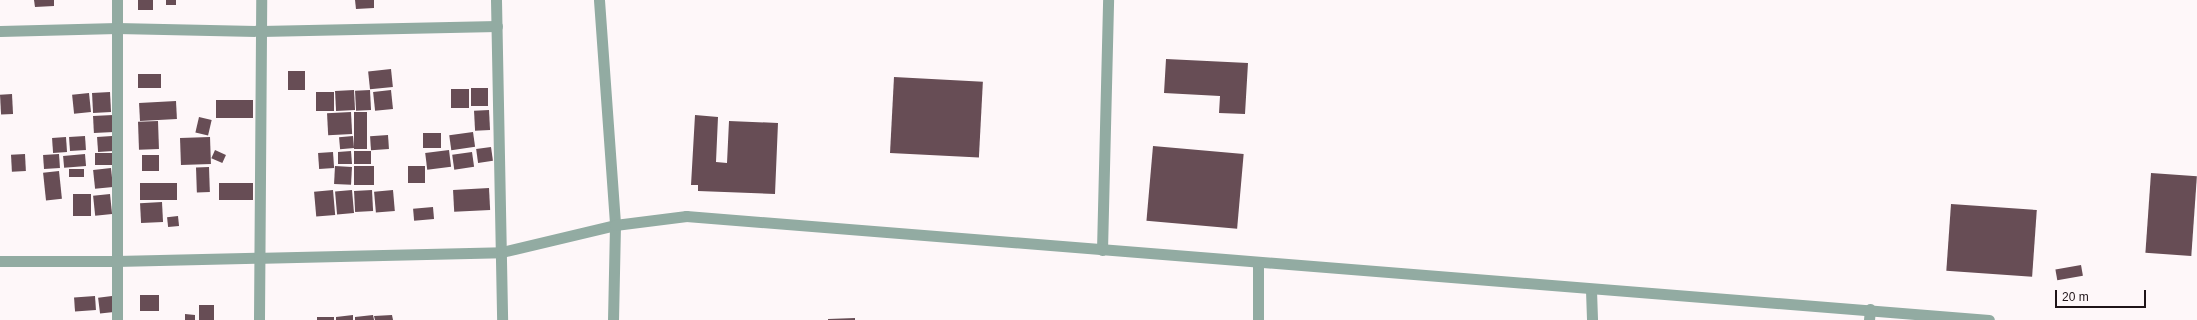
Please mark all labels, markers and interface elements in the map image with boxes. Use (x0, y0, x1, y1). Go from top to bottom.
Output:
scale bar (2057, 282, 2148, 308)
text: 20 m (2062, 290, 2089, 304)

